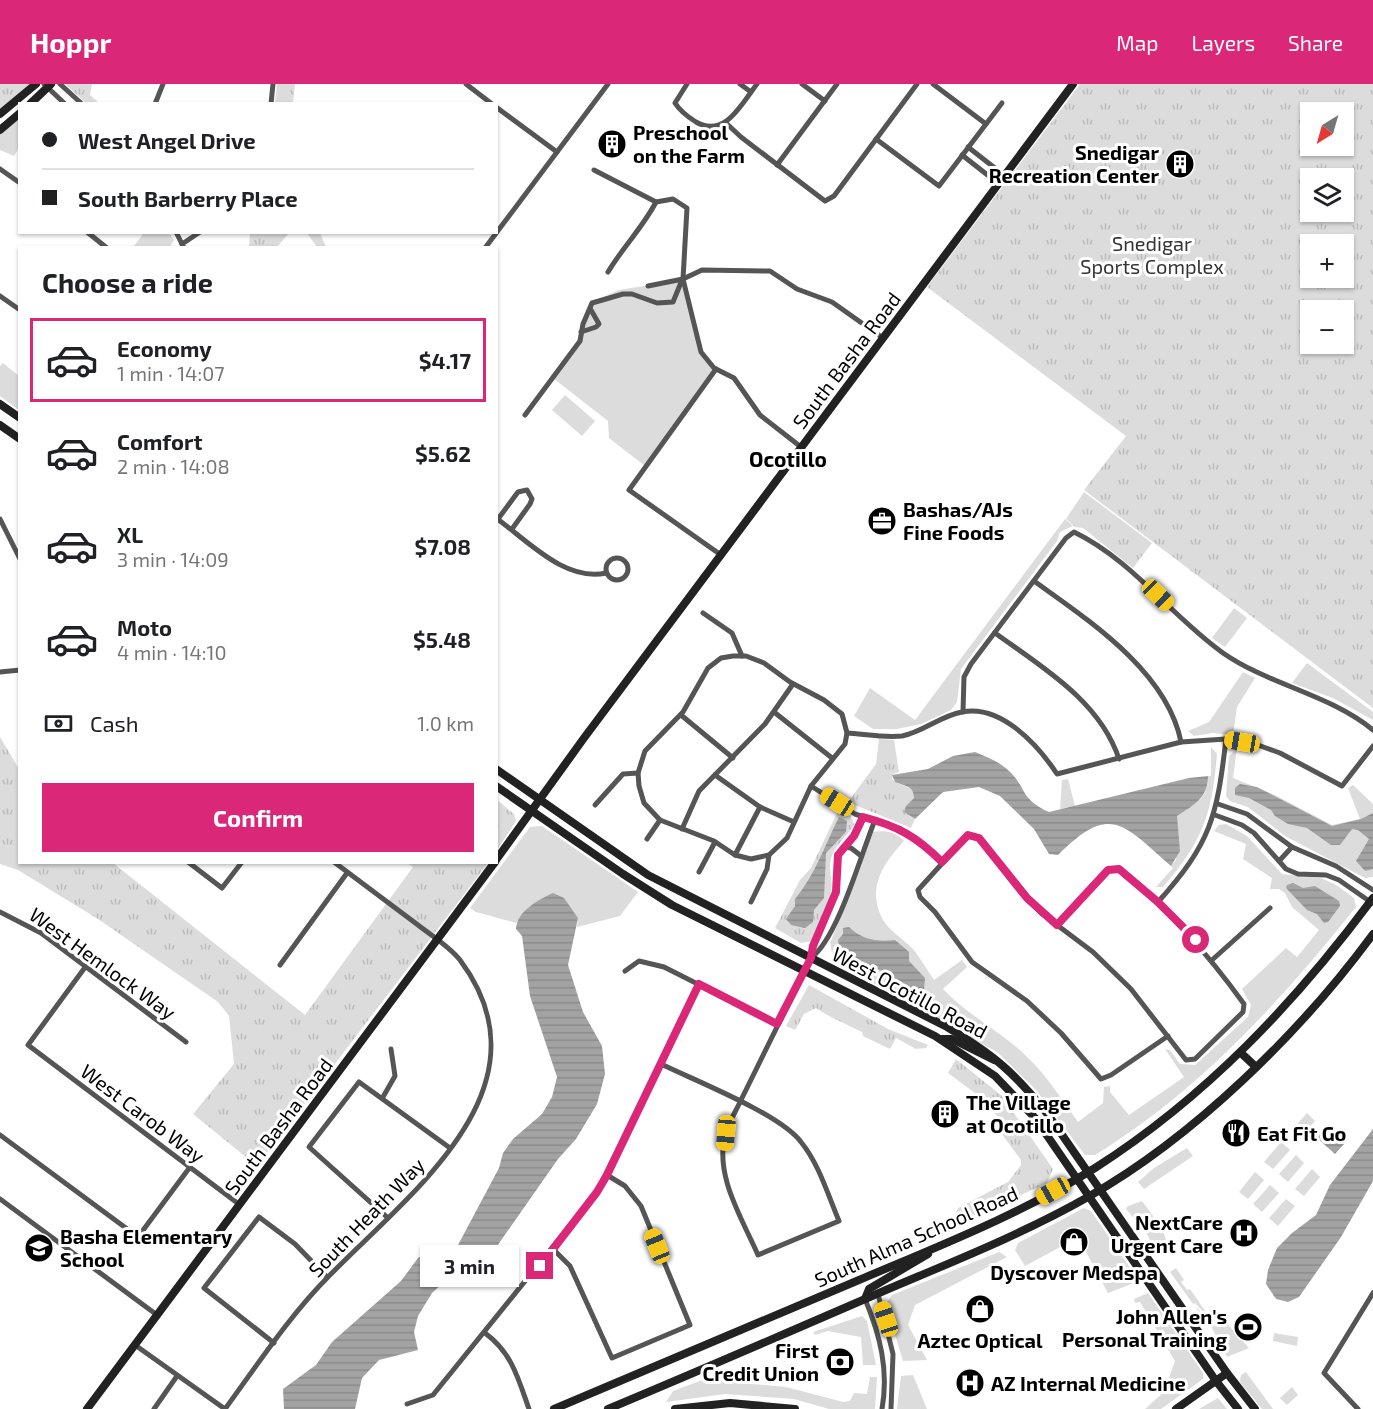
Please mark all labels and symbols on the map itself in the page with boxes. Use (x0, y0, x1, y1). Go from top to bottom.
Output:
north arrow (1300, 102, 1354, 156)
place label: Preschool on the Farm (633, 120, 745, 167)
building icon: Preschool on the Farm (596, 128, 628, 160)
place label: Snedigar Recreation Center (989, 140, 1159, 187)
building icon: Snedigar Recreation Center (1164, 148, 1196, 180)
park label: Snedigar Sports Complex (1080, 231, 1224, 278)
street label: South Basha Road (787, 287, 905, 433)
district label: Ocotillo (749, 446, 827, 471)
place label: Bashas/AJs Fine Foods (903, 497, 1013, 544)
office icon: Bashas/AJs Fine Foods (866, 505, 898, 537)
car (1139, 576, 1177, 614)
car (1223, 730, 1261, 754)
car (817, 785, 857, 819)
street label: West Hemlock Way (25, 902, 181, 1024)
route start (1182, 926, 1209, 953)
street label: West Ocotillo Road (828, 941, 992, 1043)
street label: South Basha Road (219, 1053, 337, 1199)
street label: West Carob Way (76, 1059, 210, 1168)
place label: The Village at Ocotillo (966, 1090, 1071, 1137)
building icon: The Village at Ocotillo (929, 1098, 961, 1130)
car (715, 1114, 737, 1152)
restaurant icon: Eat Fit Go (1220, 1117, 1252, 1149)
place label: Eat Fit Go (1257, 1121, 1346, 1145)
street label: South Heath Way (303, 1152, 429, 1282)
car (1033, 1174, 1073, 1208)
street label: South Alma School Road (811, 1180, 1021, 1292)
place label: NextCare Urgent Care (1111, 1210, 1223, 1257)
hospital icon: NextCare Urgent Care (1228, 1217, 1260, 1249)
place label: Basha Elementary School (60, 1224, 233, 1271)
car (642, 1226, 672, 1266)
shop icon: Dyscover Medspa (1058, 1226, 1090, 1258)
school or university icon: Basha Elementary School (23, 1232, 55, 1264)
callout: 3 min (420, 1245, 519, 1287)
route end (526, 1252, 553, 1279)
place label: Dyscover Medspa (990, 1260, 1158, 1285)
shop icon: Aztec Optical (964, 1293, 996, 1325)
car (872, 1299, 900, 1339)
place label: John Allen's Personal Training (1062, 1304, 1227, 1351)
sports icon: John Allen's Personal Training (1232, 1311, 1264, 1343)
place label: Aztec Optical (917, 1328, 1043, 1352)
place label: First Credit Union (703, 1338, 819, 1385)
bank icon: First Credit Union (824, 1346, 856, 1378)
hospital icon: AZ Internal Medicine (954, 1367, 986, 1399)
place label: AZ Internal Medicine (991, 1371, 1186, 1395)

